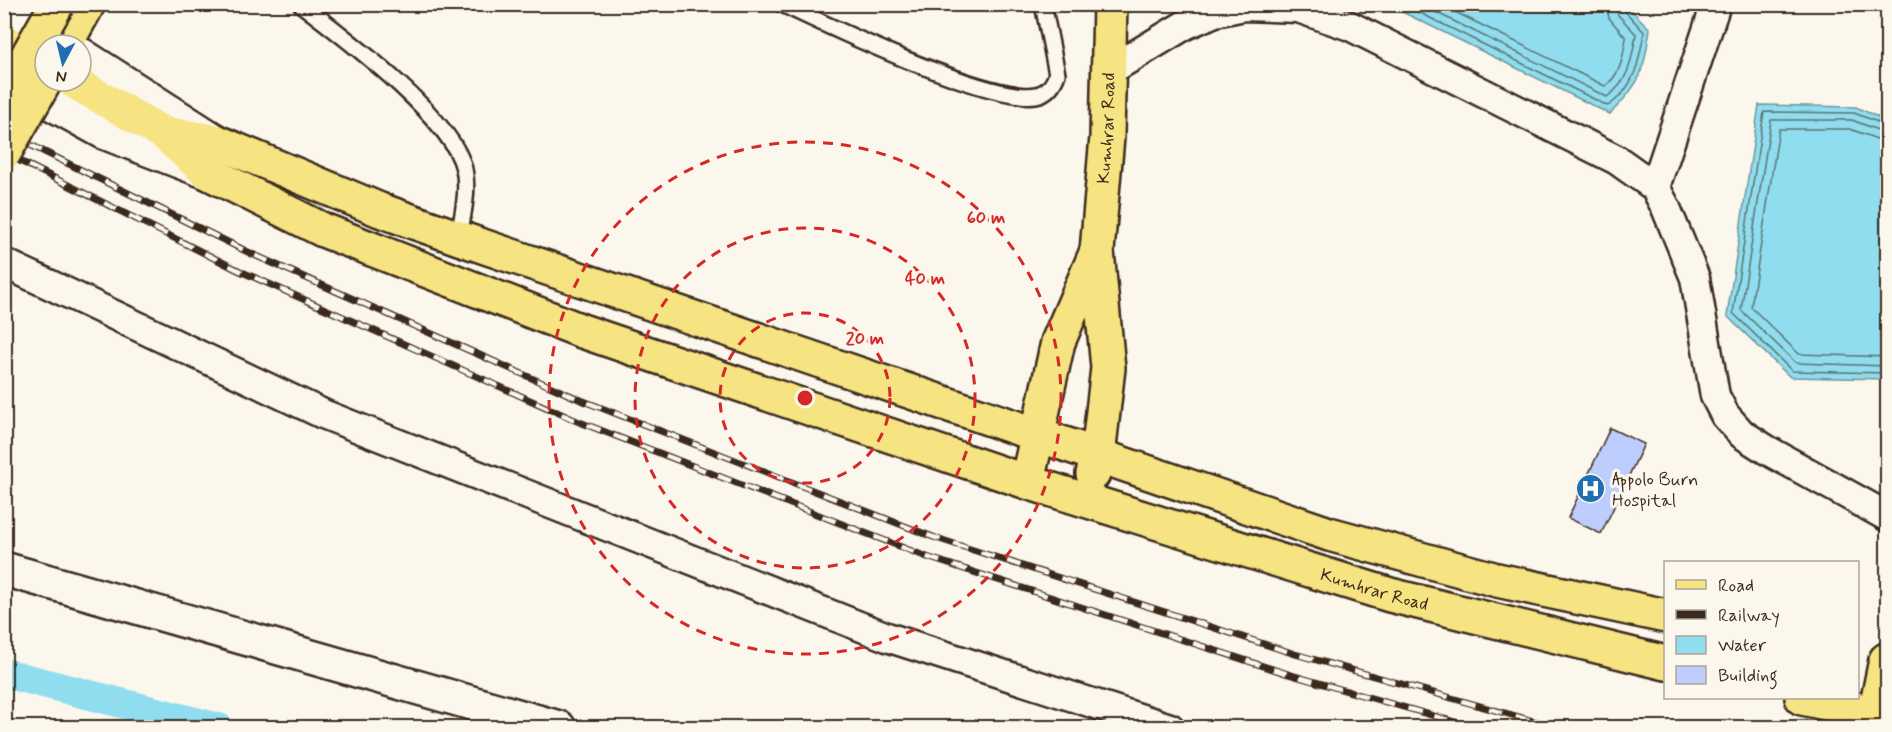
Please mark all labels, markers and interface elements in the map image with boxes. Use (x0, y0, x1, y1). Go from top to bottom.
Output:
north arrow (33, 33, 93, 93)
text: N (55, 65, 68, 87)
street label: Kumhrar Road (1092, 72, 1121, 185)
text: 60 m (967, 206, 1005, 230)
text: 40 m (905, 267, 945, 291)
text: 20 m (846, 327, 884, 351)
centre of rings (795, 388, 815, 408)
place label: Appolo Burn Hospital (1612, 468, 1698, 513)
hospital icon: Appolo Burn Hospital (1575, 473, 1607, 505)
legend (1664, 561, 1859, 699)
street label: Kumhrar Road (1317, 563, 1431, 617)
text: Road (1718, 574, 1754, 598)
text: Railway (1718, 604, 1780, 628)
text: Water (1718, 634, 1767, 658)
text: Building (1718, 664, 1778, 690)

